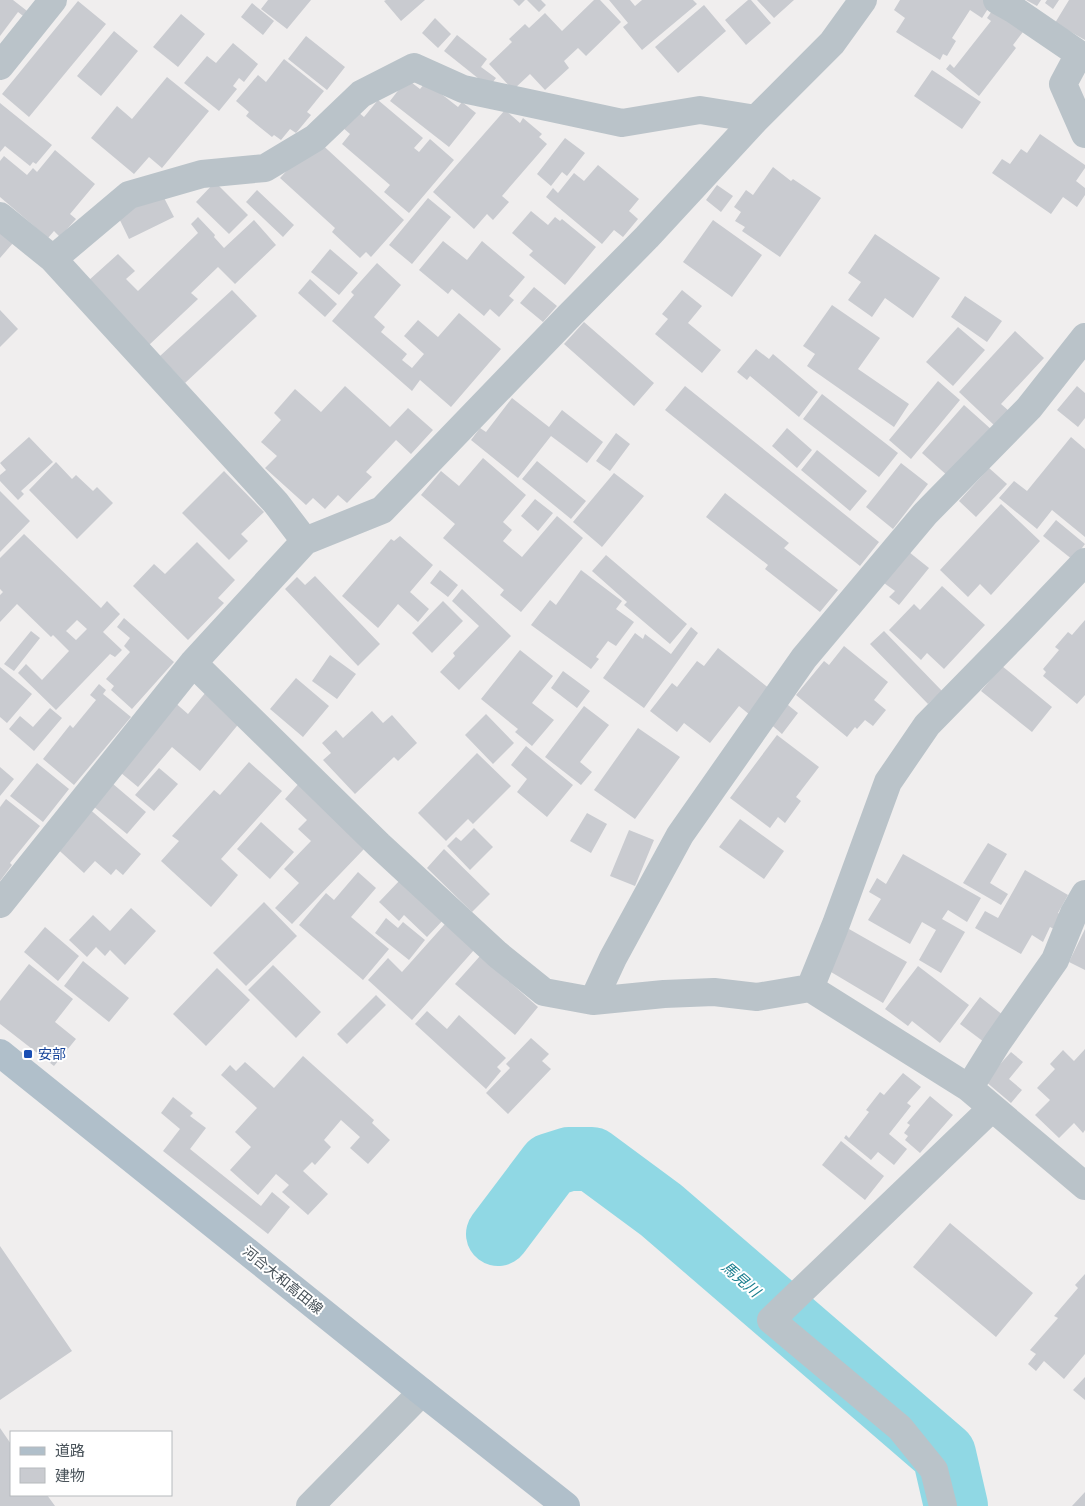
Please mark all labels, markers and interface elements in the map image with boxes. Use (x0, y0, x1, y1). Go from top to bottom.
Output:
place label: 安部 (38, 1045, 66, 1063)
marker: 安部 (22, 1048, 34, 1060)
street label: 河合大和高田線 (239, 1242, 327, 1318)
water label: 馬見川 (718, 1257, 766, 1302)
legend (10, 1431, 172, 1496)
text: 道路 (55, 1441, 85, 1460)
text: 建物 (55, 1466, 85, 1485)

